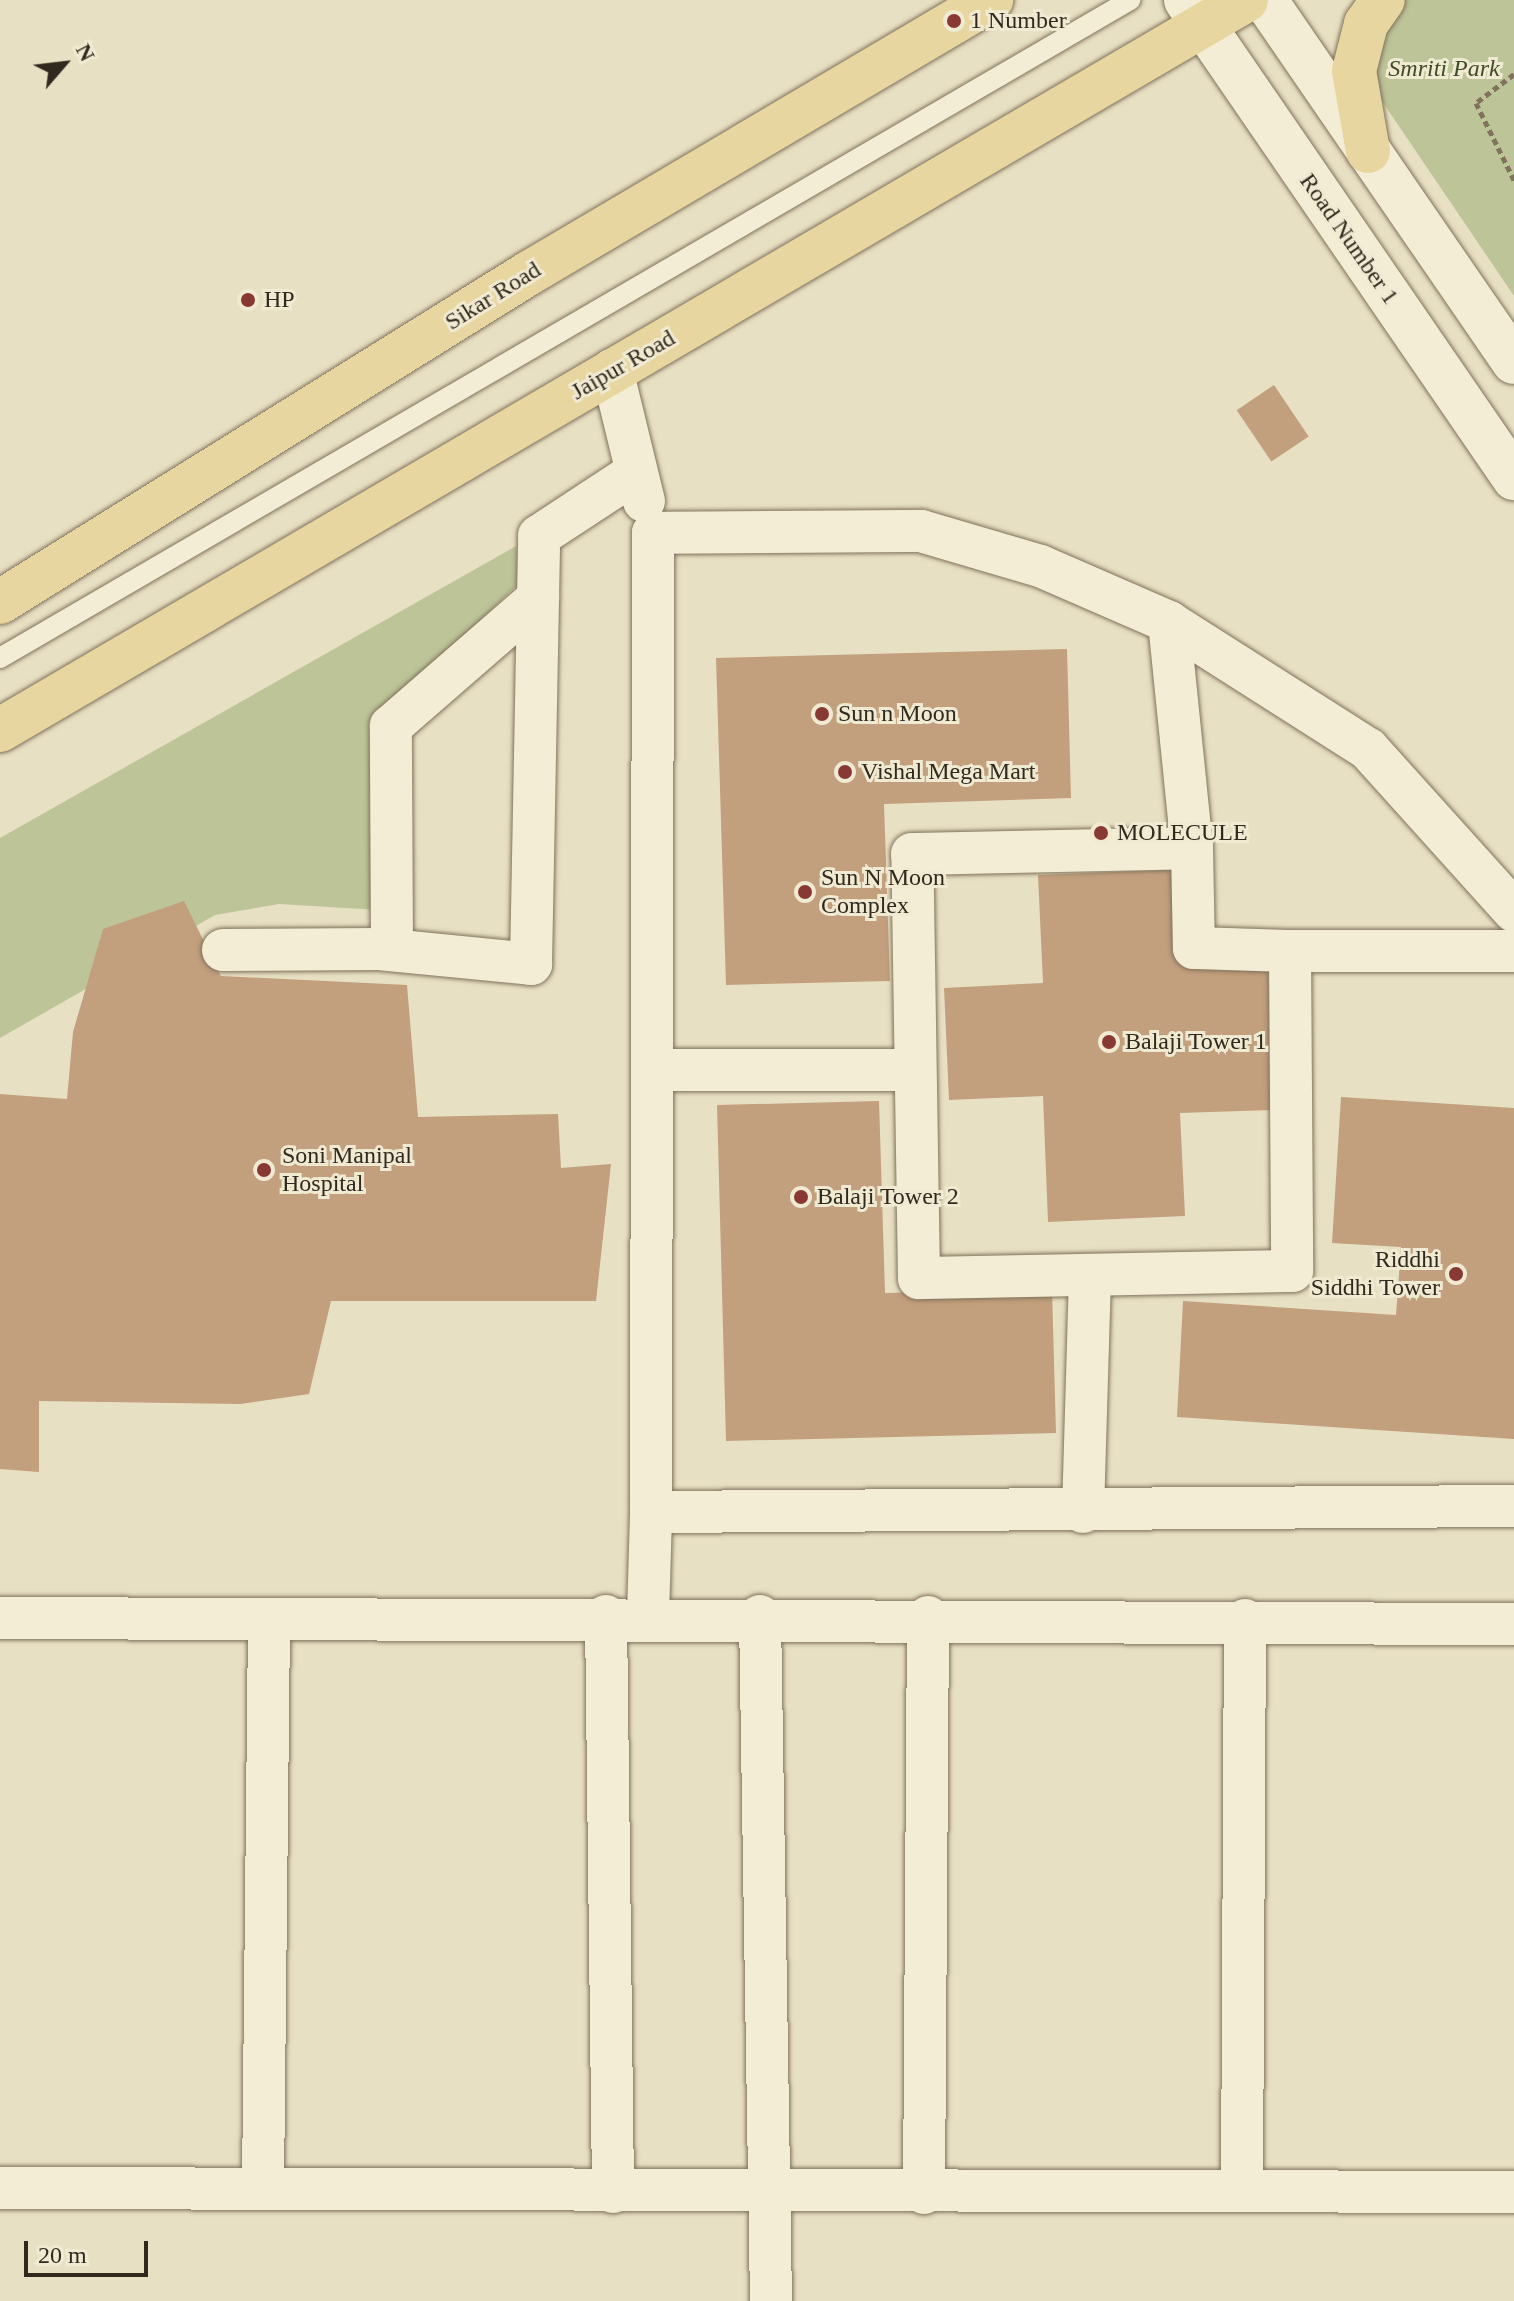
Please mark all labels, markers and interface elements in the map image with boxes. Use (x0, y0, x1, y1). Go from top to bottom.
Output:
place label: 1 Number (970, 7, 1067, 35)
marker: 1 Number (945, 12, 963, 30)
north arrow (24, 24, 104, 104)
text: N (71, 40, 100, 65)
park label: Smriti Park (1388, 55, 1500, 83)
street label: Road Number 1 (1293, 168, 1405, 310)
street label: Sikar Road (440, 255, 546, 337)
place label: HP (264, 286, 295, 314)
marker: HP (239, 291, 257, 309)
street label: Jaipur Road (566, 324, 680, 406)
place label: Sun n Moon (838, 700, 957, 728)
marker: Sun n Moon (813, 705, 831, 723)
place label: Vishal Mega Mart (861, 758, 1036, 786)
marker: Vishal Mega Mart (836, 763, 854, 781)
place label: MOLECULE (1117, 819, 1248, 847)
marker: MOLECULE (1092, 824, 1110, 842)
place label: Sun N Moon Complex (821, 864, 945, 920)
marker: Sun N Moon Complex (796, 883, 814, 901)
place label: Balaji Tower 1 (1125, 1028, 1267, 1056)
marker: Balaji Tower 1 (1100, 1033, 1118, 1051)
place label: Soni Manipal Hospital (282, 1142, 412, 1198)
marker: Soni Manipal Hospital (253, 1159, 275, 1181)
place label: Balaji Tower 2 (817, 1183, 959, 1211)
marker: Balaji Tower 2 (792, 1188, 810, 1206)
place label: Riddhi Siddhi Tower (1310, 1246, 1440, 1302)
marker: Riddhi Siddhi Tower (1447, 1265, 1465, 1283)
scale bar (28, 2225, 152, 2275)
text: 20 m (38, 2242, 87, 2268)

